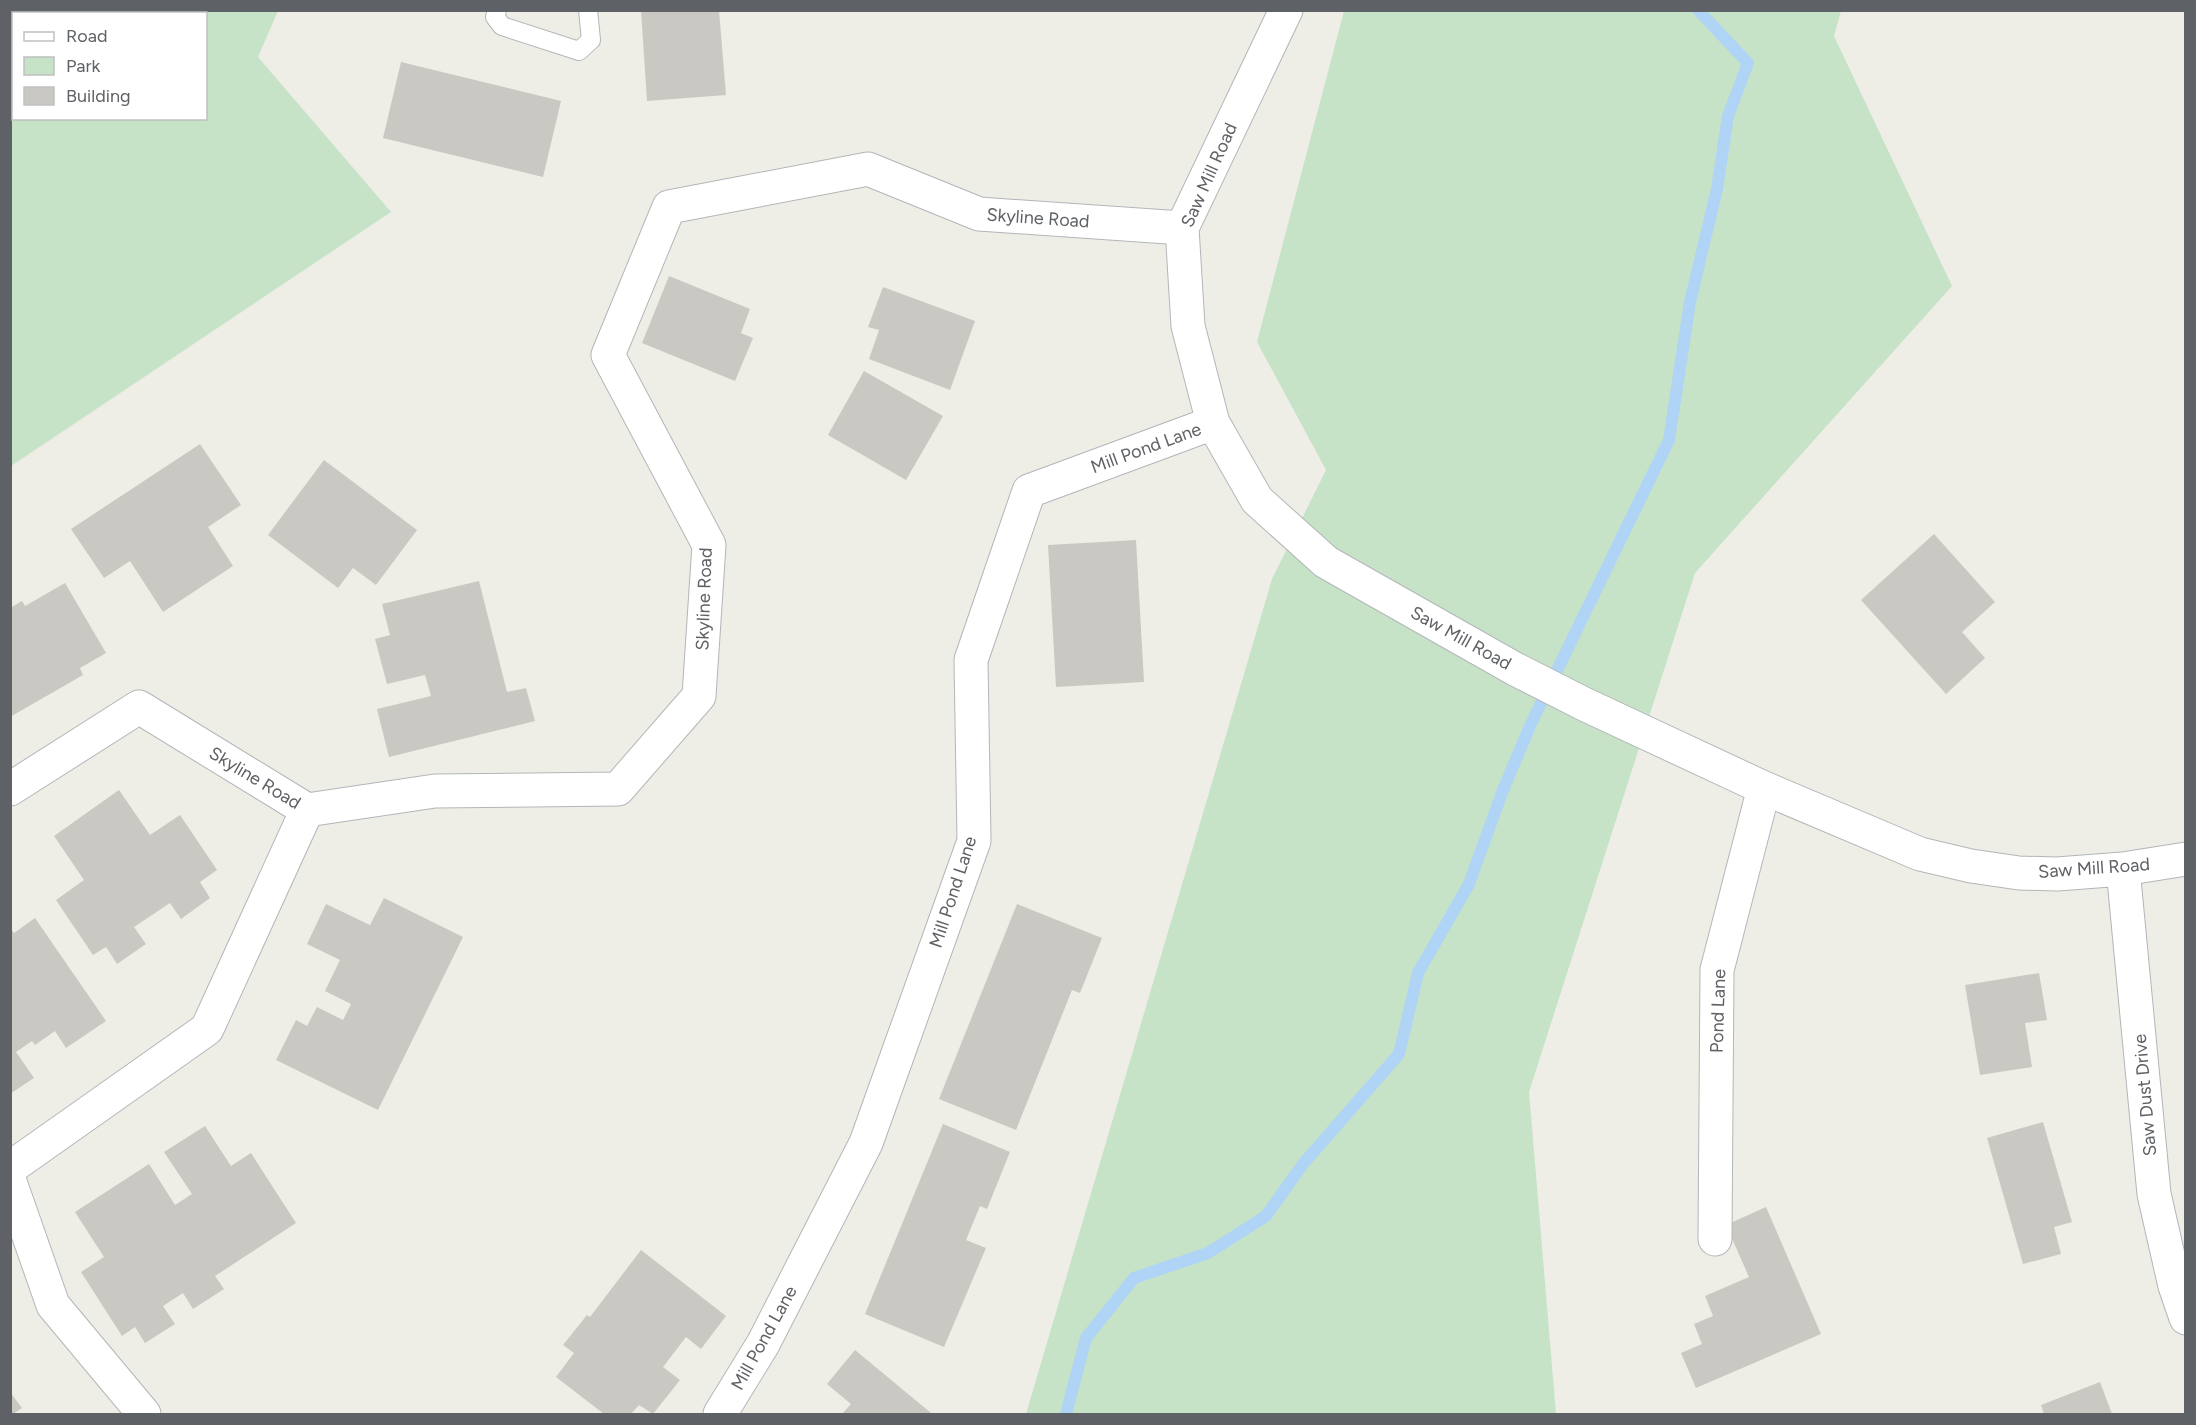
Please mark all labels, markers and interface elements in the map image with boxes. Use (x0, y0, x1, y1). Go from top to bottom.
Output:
legend (12, 12, 207, 120)
text: Road (66, 25, 107, 47)
text: Park (66, 55, 101, 77)
text: Building (66, 85, 131, 107)
street label: Saw Mill Road (1176, 119, 1242, 231)
street label: Skyline Road (986, 203, 1090, 233)
street label: Mill Pond Lane (1088, 418, 1204, 478)
street label: Skyline Road (691, 547, 717, 651)
street label: Saw Mill Road (1407, 601, 1515, 675)
street label: Skyline Road (205, 742, 305, 814)
street label: Mill Pond Lane (925, 833, 981, 951)
street label: Saw Mill Road (2037, 853, 2151, 883)
street label: Pond Lane (1706, 968, 1730, 1053)
street label: Saw Dust Drive (2129, 1033, 2161, 1157)
street label: Mill Pond Lane (726, 1282, 802, 1394)

